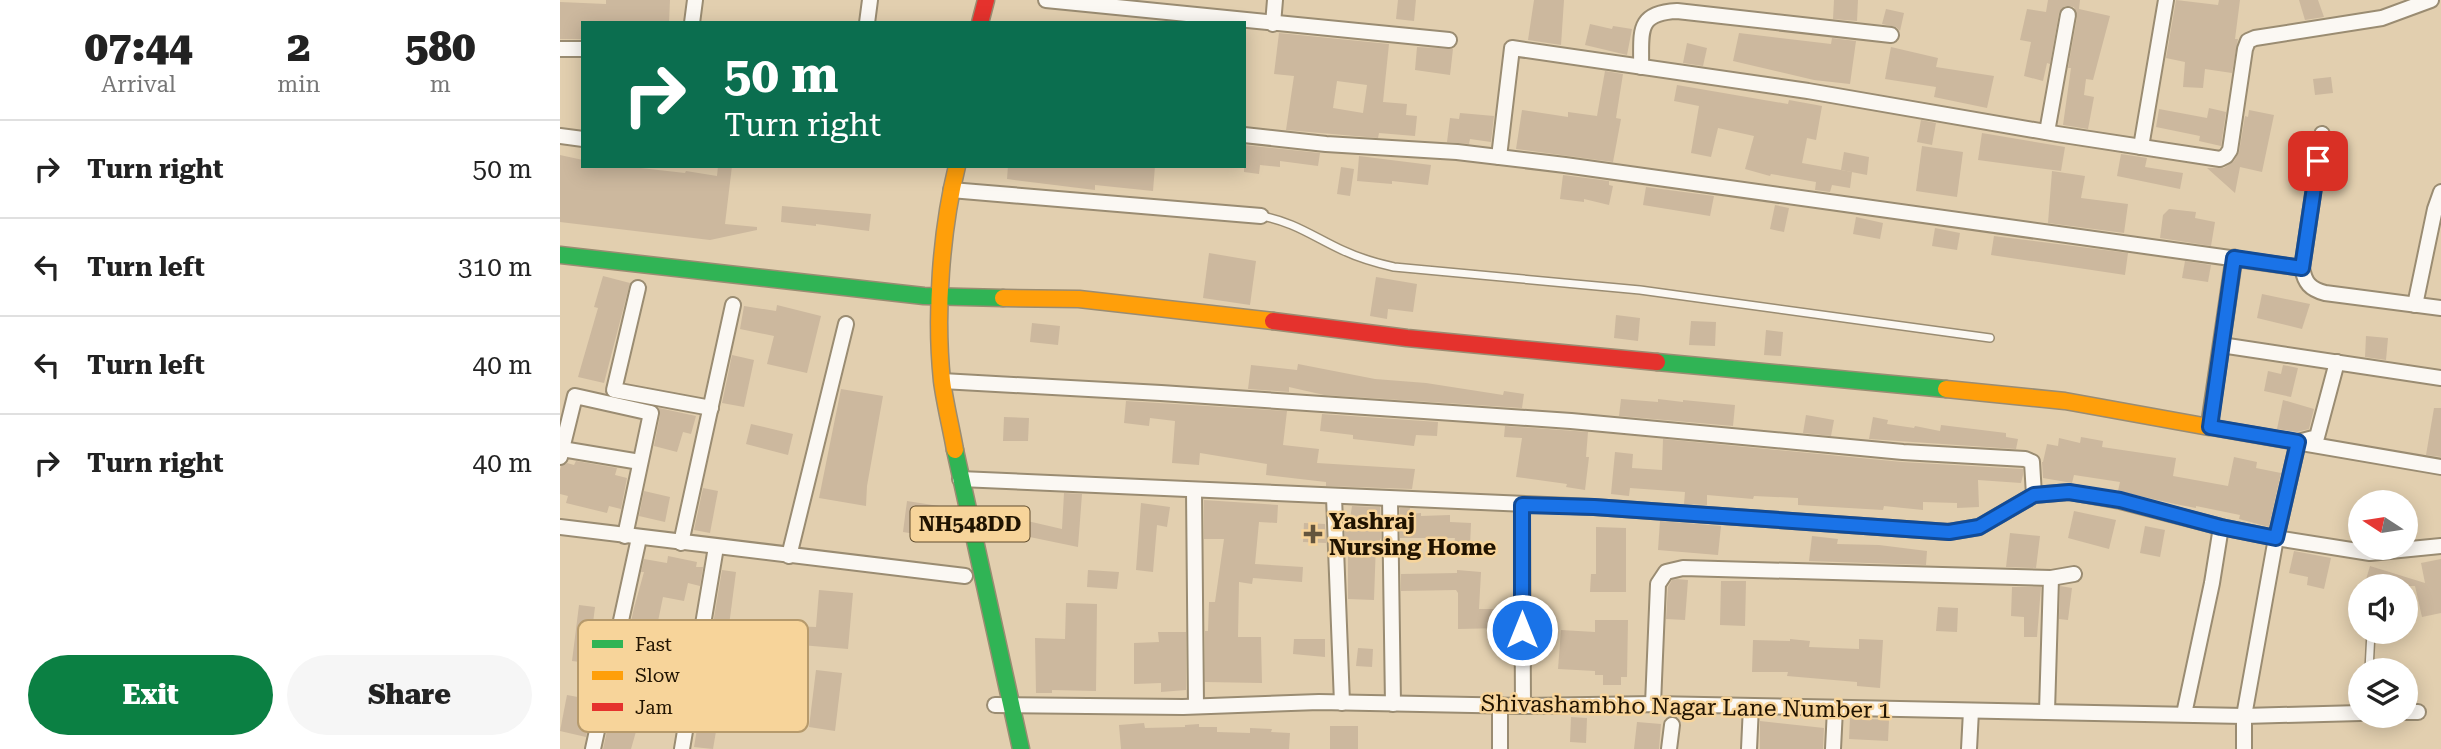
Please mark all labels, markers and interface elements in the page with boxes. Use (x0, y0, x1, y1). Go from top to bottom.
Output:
text: 07:44 (85, 22, 193, 71)
text: 2 (287, 22, 311, 71)
text: 580 (405, 22, 475, 71)
text: 50 m (724, 47, 839, 104)
icon: right (609, 49, 700, 140)
text: Arrival (101, 71, 176, 98)
text: min (277, 71, 320, 98)
text: m (430, 71, 451, 98)
text: Turn right (724, 106, 881, 144)
pin (2288, 131, 2348, 191)
icon: arrive (2299, 142, 2337, 180)
icon: right (28, 150, 66, 188)
text: Turn right (87, 154, 223, 184)
text: 50 m (473, 154, 532, 184)
icon: left (28, 248, 66, 286)
text: Turn left (87, 252, 205, 282)
text: 310 m (458, 252, 532, 282)
icon: left (28, 346, 66, 384)
text: Turn left (87, 350, 205, 380)
text: 40 m (473, 350, 532, 380)
icon: right (28, 444, 66, 482)
text: Turn right (87, 448, 223, 478)
text: 40 m (473, 448, 532, 478)
north arrow (2348, 490, 2418, 560)
map controls (2348, 490, 2418, 728)
road number: NH548DD (910, 506, 1030, 542)
place label: Yashraj Nursing Home (1329, 508, 1496, 561)
marker: Yashraj Nursing Home (1303, 524, 1323, 544)
button: sound (2348, 574, 2418, 644)
position arrow (1485, 593, 1559, 667)
legend (578, 620, 808, 732)
text: Fast (635, 633, 672, 656)
button: Exit (28, 655, 273, 735)
button: Share (287, 655, 532, 735)
button: layers (2348, 658, 2418, 728)
text: Slow (635, 664, 680, 687)
street label: Shivashambho Nagar Lane Number 1 (1481, 690, 1891, 724)
text: Jam (635, 696, 673, 719)

